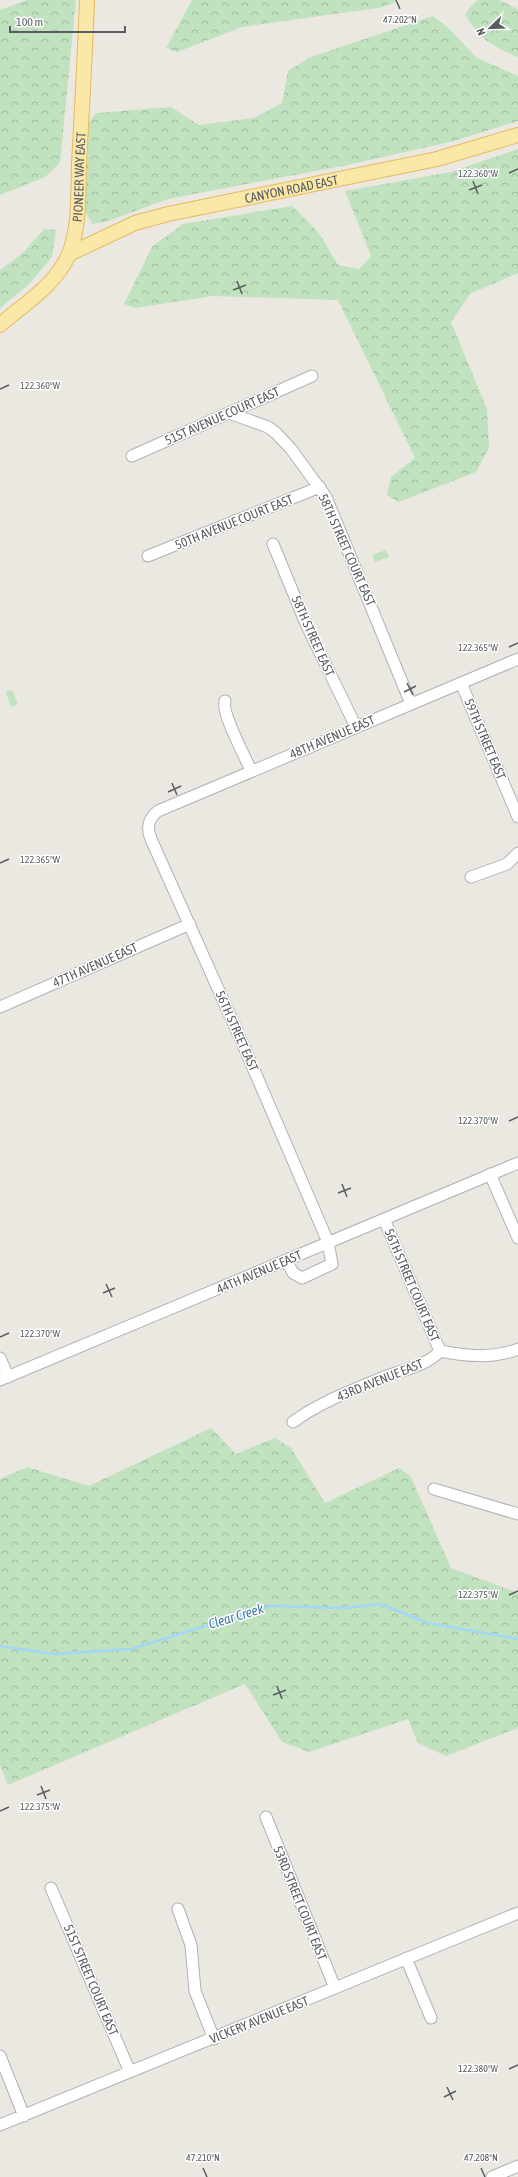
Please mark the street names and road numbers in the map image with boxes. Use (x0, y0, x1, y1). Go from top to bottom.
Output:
street label: PIONEER WAY EAST (69, 131, 88, 223)
street label: CANYON ROAD EAST (243, 172, 340, 206)
street label: 51ST AVENUE COURT EAST (162, 384, 282, 448)
street label: 50TH AVENUE COURT EAST (173, 491, 295, 553)
street label: 58TH STREET COURT EAST (315, 491, 379, 609)
street label: 58TH STREET EAST (289, 593, 338, 679)
street label: 59TH STREET EAST (461, 696, 509, 782)
street label: 48TH AVENUE EAST (287, 712, 377, 762)
street label: 47TH AVENUE EAST (50, 940, 140, 990)
street label: 56TH STREET EAST (213, 988, 262, 1074)
street label: 56TH STREET COURT EAST (381, 1226, 443, 1344)
street label: 44TH AVENUE EAST (214, 1247, 304, 1297)
street label: 43RD AVENUE EAST (335, 1356, 426, 1404)
street label: 53RD STREET COURT EAST (270, 1844, 330, 1963)
street label: 51ST STREET COURT EAST (61, 1922, 121, 2038)
street label: VICKERY AVENUE EAST (207, 1993, 311, 2047)

